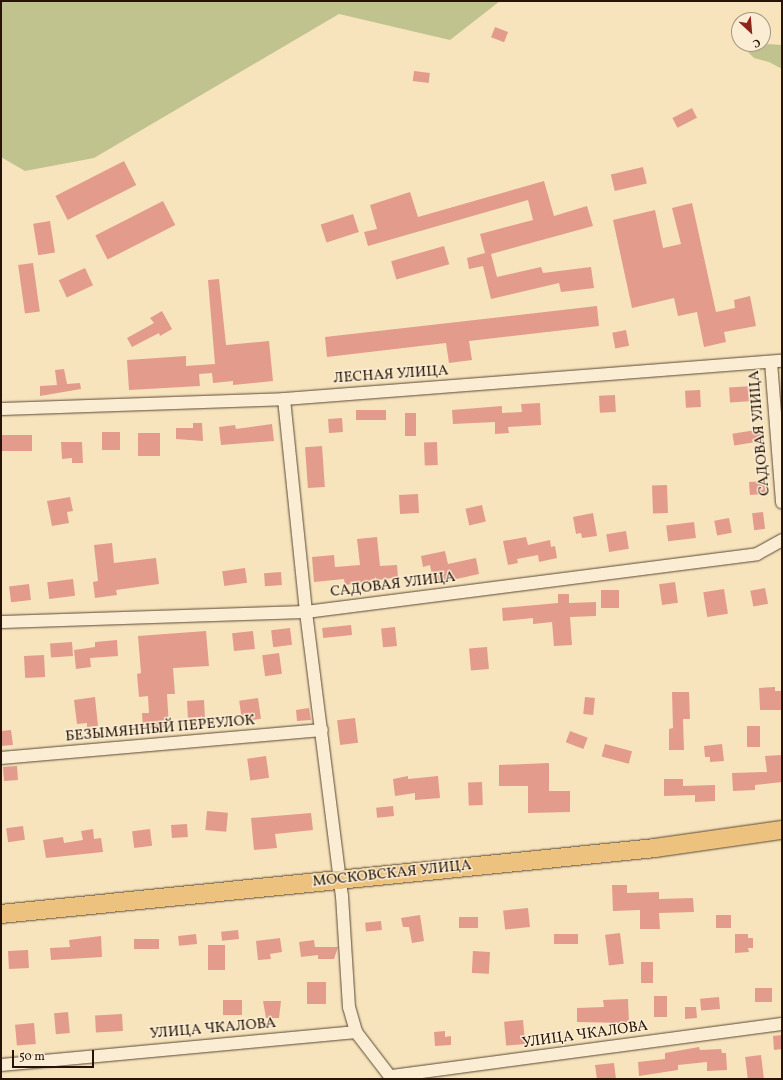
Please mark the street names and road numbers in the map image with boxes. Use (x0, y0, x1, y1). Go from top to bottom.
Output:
street label: ЛЕСНАЯ УЛИЦА (333, 362, 449, 388)
street label: САДОВАЯ УЛИЦА (746, 370, 774, 496)
street label: САДОВАЯ УЛИЦА (329, 568, 457, 602)
street label: БЕЗЫМЯННЫЙ ПЕРЕУЛОК (65, 712, 255, 746)
street label: МОСКОВСКАЯ УЛИЦА (312, 857, 472, 891)
street label: УЛИЦА ЧКАЛОВА (149, 1015, 277, 1043)
street label: УЛИЦА ЧКАЛОВА (521, 1017, 649, 1053)

